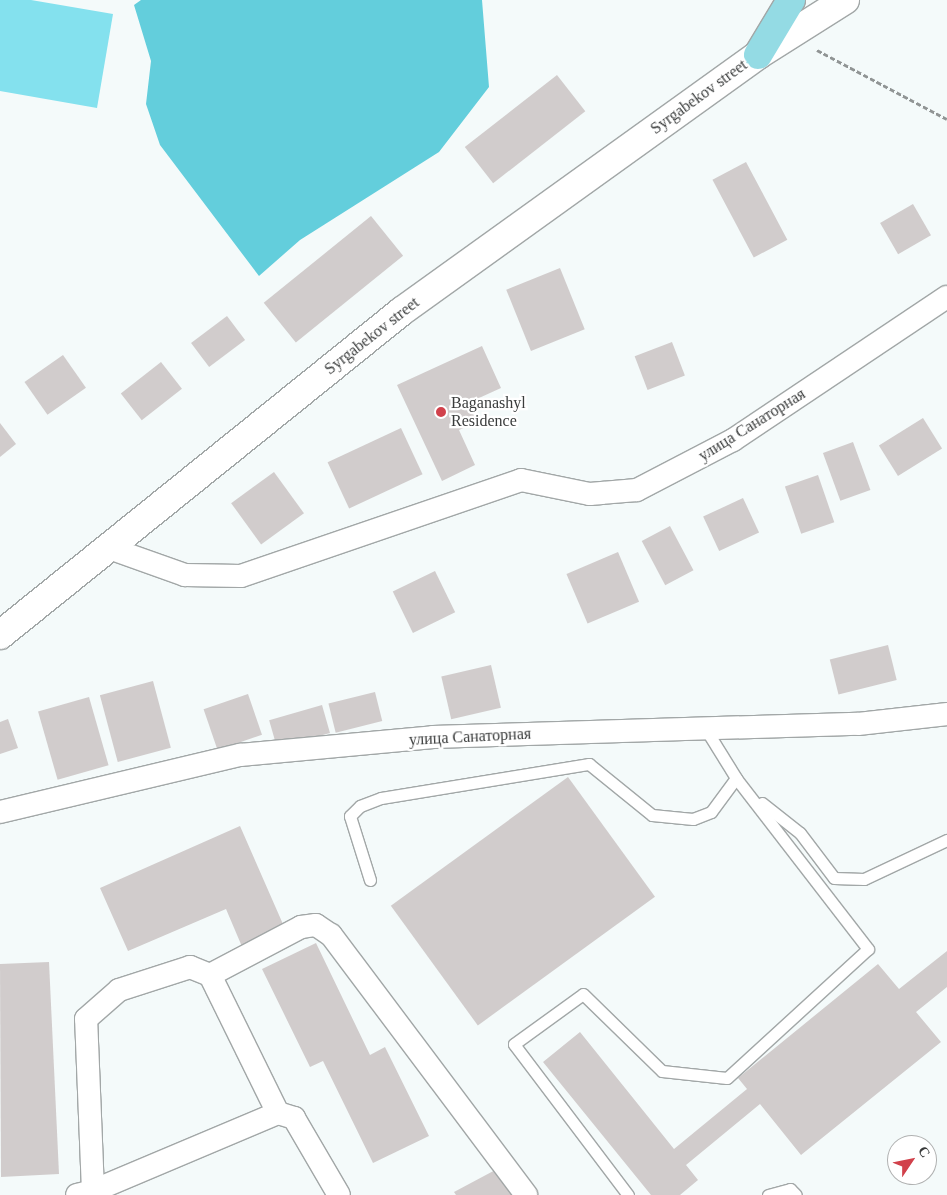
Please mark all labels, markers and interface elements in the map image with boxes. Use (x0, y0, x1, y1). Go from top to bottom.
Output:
street label: Syrgabekov street (647, 55, 751, 139)
street label: Syrgabekov street (321, 293, 423, 379)
street label: улица Санаторная (695, 384, 809, 466)
place label: Baganashyl Residence (451, 393, 526, 431)
marker: Baganashyl Residence (435, 406, 447, 418)
street label: улица Санаторная (408, 724, 532, 750)
north arrow (887, 1135, 937, 1185)
text: С (915, 1144, 933, 1160)

